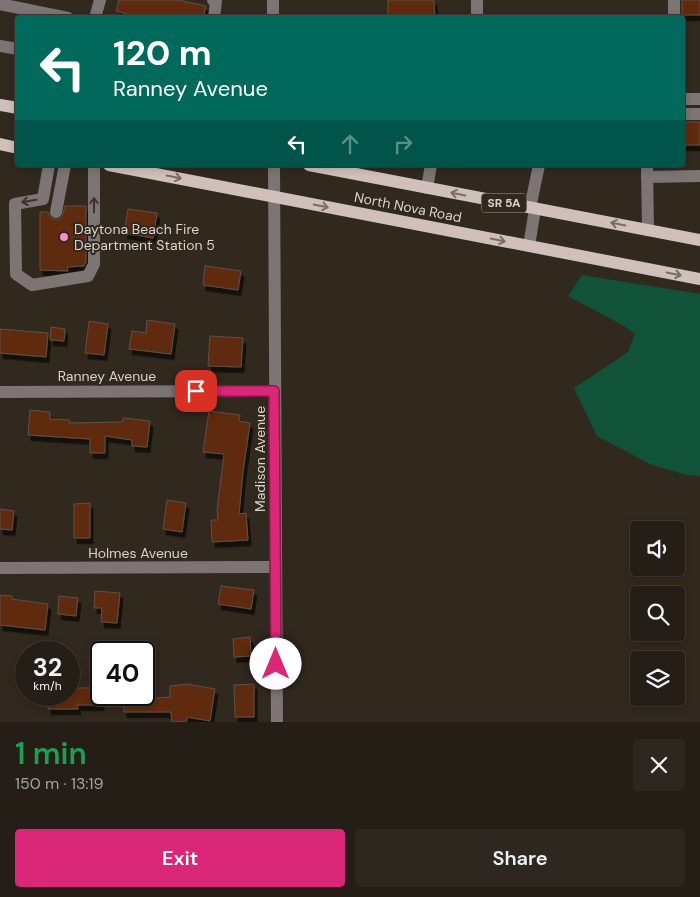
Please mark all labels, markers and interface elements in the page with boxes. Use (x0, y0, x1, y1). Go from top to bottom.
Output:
text: 120 m (113, 30, 212, 76)
icon: left (30, 35, 95, 100)
text: Ranney Avenue (113, 74, 268, 103)
icon: left (283, 130, 311, 158)
icon: ahead (336, 130, 364, 158)
icon: right (389, 130, 417, 158)
one-way arrow (166, 173, 182, 183)
street label: North Nova Road (353, 188, 463, 226)
one-way arrow (451, 189, 467, 198)
road number: SR 5A (482, 194, 526, 212)
one-way arrow (22, 197, 38, 207)
one-way arrow (89, 197, 99, 214)
one-way arrow (313, 201, 329, 211)
one-way arrow (610, 219, 626, 229)
place label: Daytona Beach Fire Department Station 5 (74, 220, 215, 254)
marker: Daytona Beach Fire Department Station 5 (58, 231, 70, 243)
one-way arrow (490, 236, 506, 245)
one-way arrow (666, 270, 682, 280)
street label: Ranney Avenue (58, 367, 156, 385)
pin (175, 370, 217, 412)
icon: arrive (182, 377, 210, 405)
street label: Madison Avenue (251, 406, 269, 512)
map controls (630, 521, 685, 706)
button: sound (630, 521, 685, 576)
street label: Holmes Avenue (88, 544, 188, 562)
button: search (630, 586, 685, 641)
position arrow (249, 637, 301, 689)
speed limit sign: 40 (90, 641, 155, 706)
text: 32 (33, 651, 62, 684)
button: layers (630, 651, 685, 706)
text: km/h (33, 678, 62, 694)
text: 1 min (15, 734, 87, 773)
button: close (633, 739, 685, 791)
text: 150 m · 13:19 (15, 773, 104, 794)
button: Exit (15, 829, 345, 887)
button: Share (355, 829, 685, 887)

